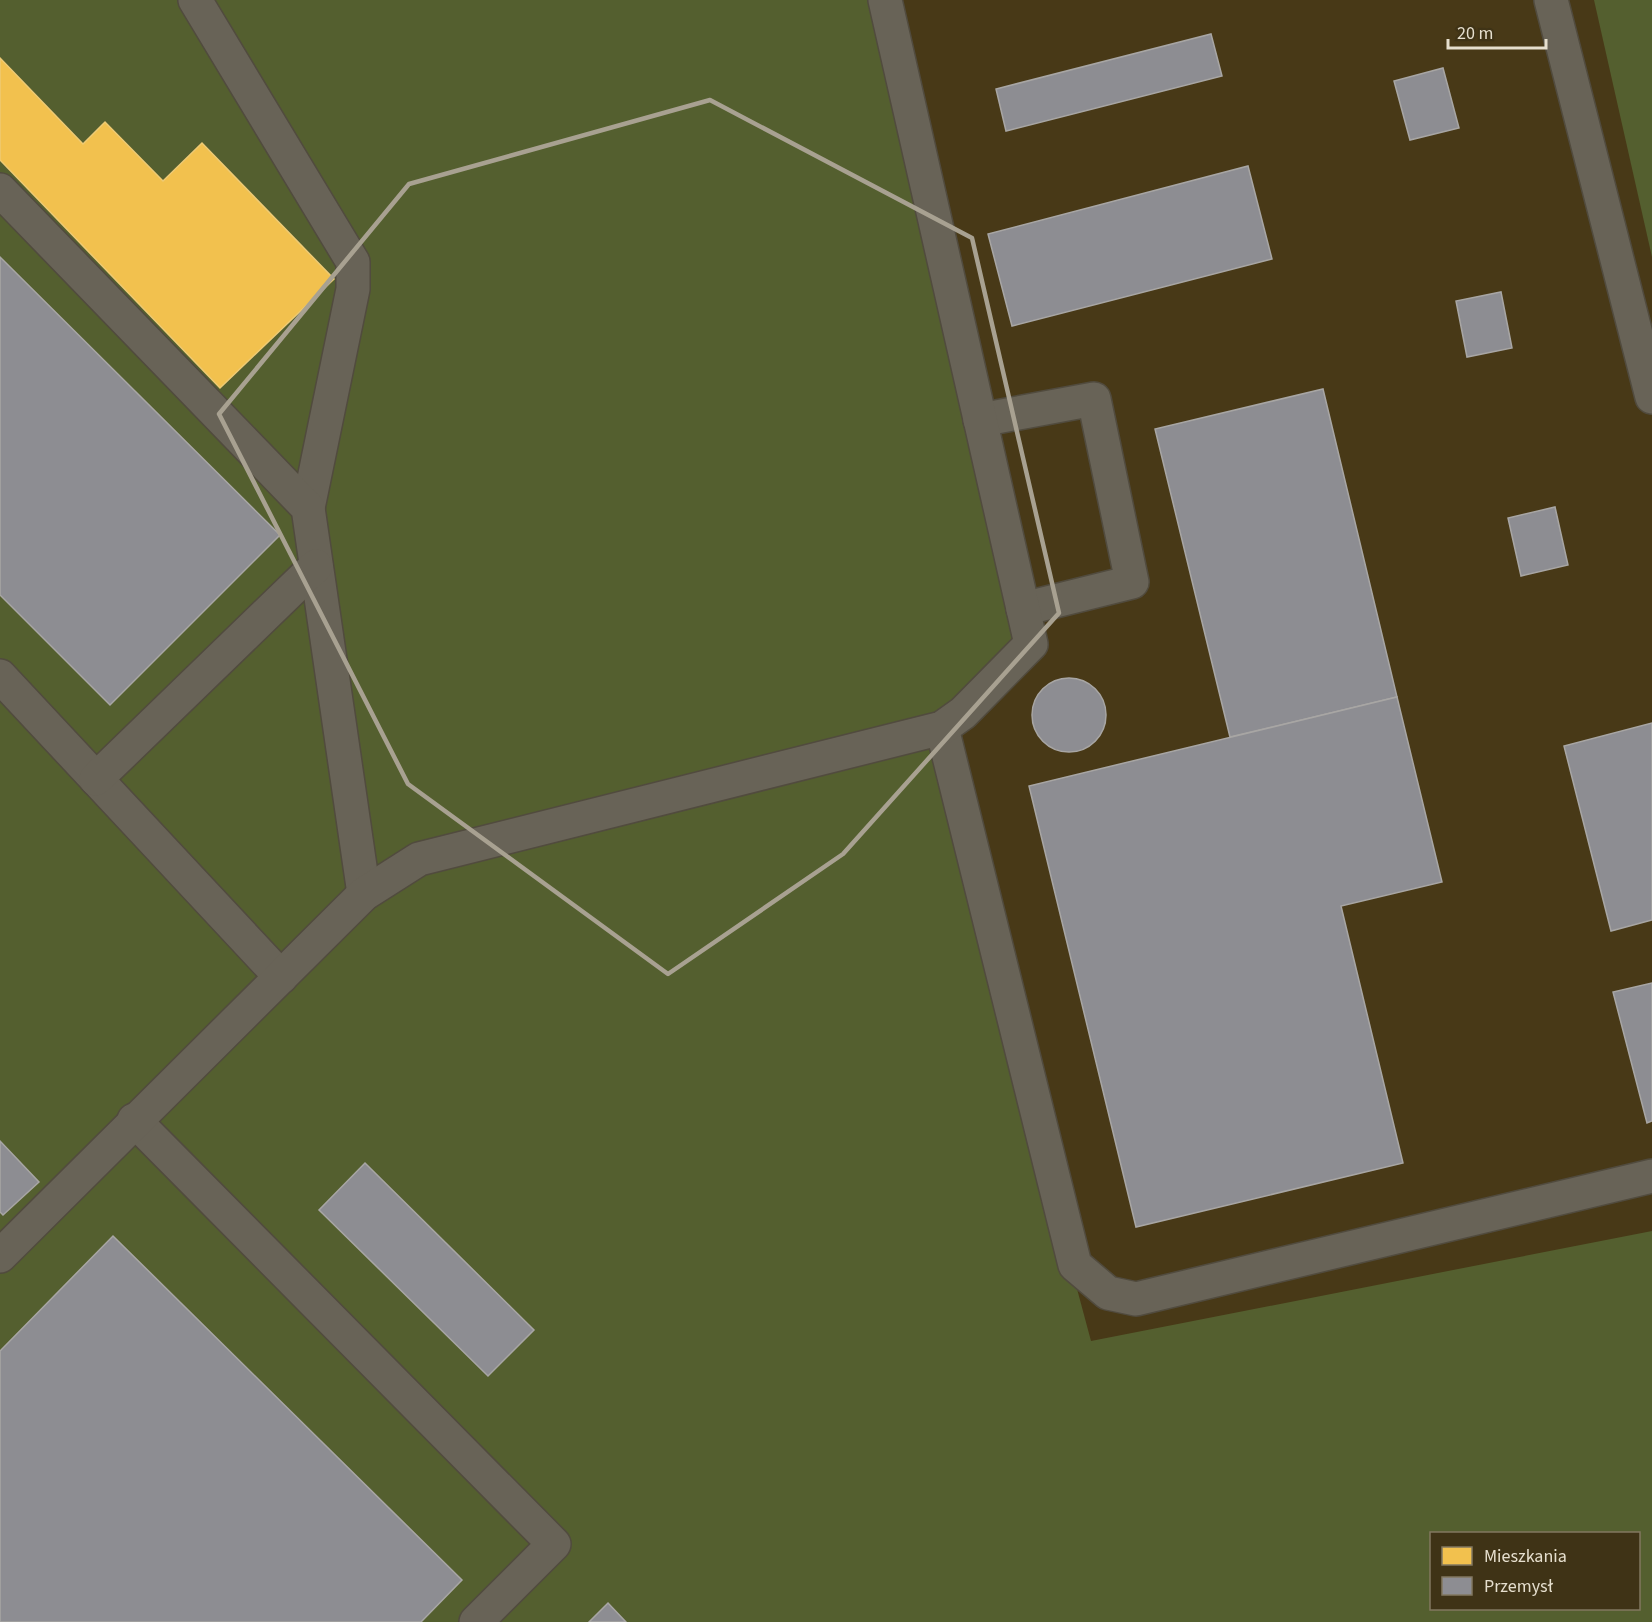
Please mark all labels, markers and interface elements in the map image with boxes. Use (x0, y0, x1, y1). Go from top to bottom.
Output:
scale bar (1448, 12, 1546, 50)
text: 20 m (1457, 21, 1493, 46)
legend (1430, 1532, 1640, 1610)
text: Mieszkania (1484, 1544, 1567, 1569)
text: Przemysł (1484, 1574, 1554, 1599)

